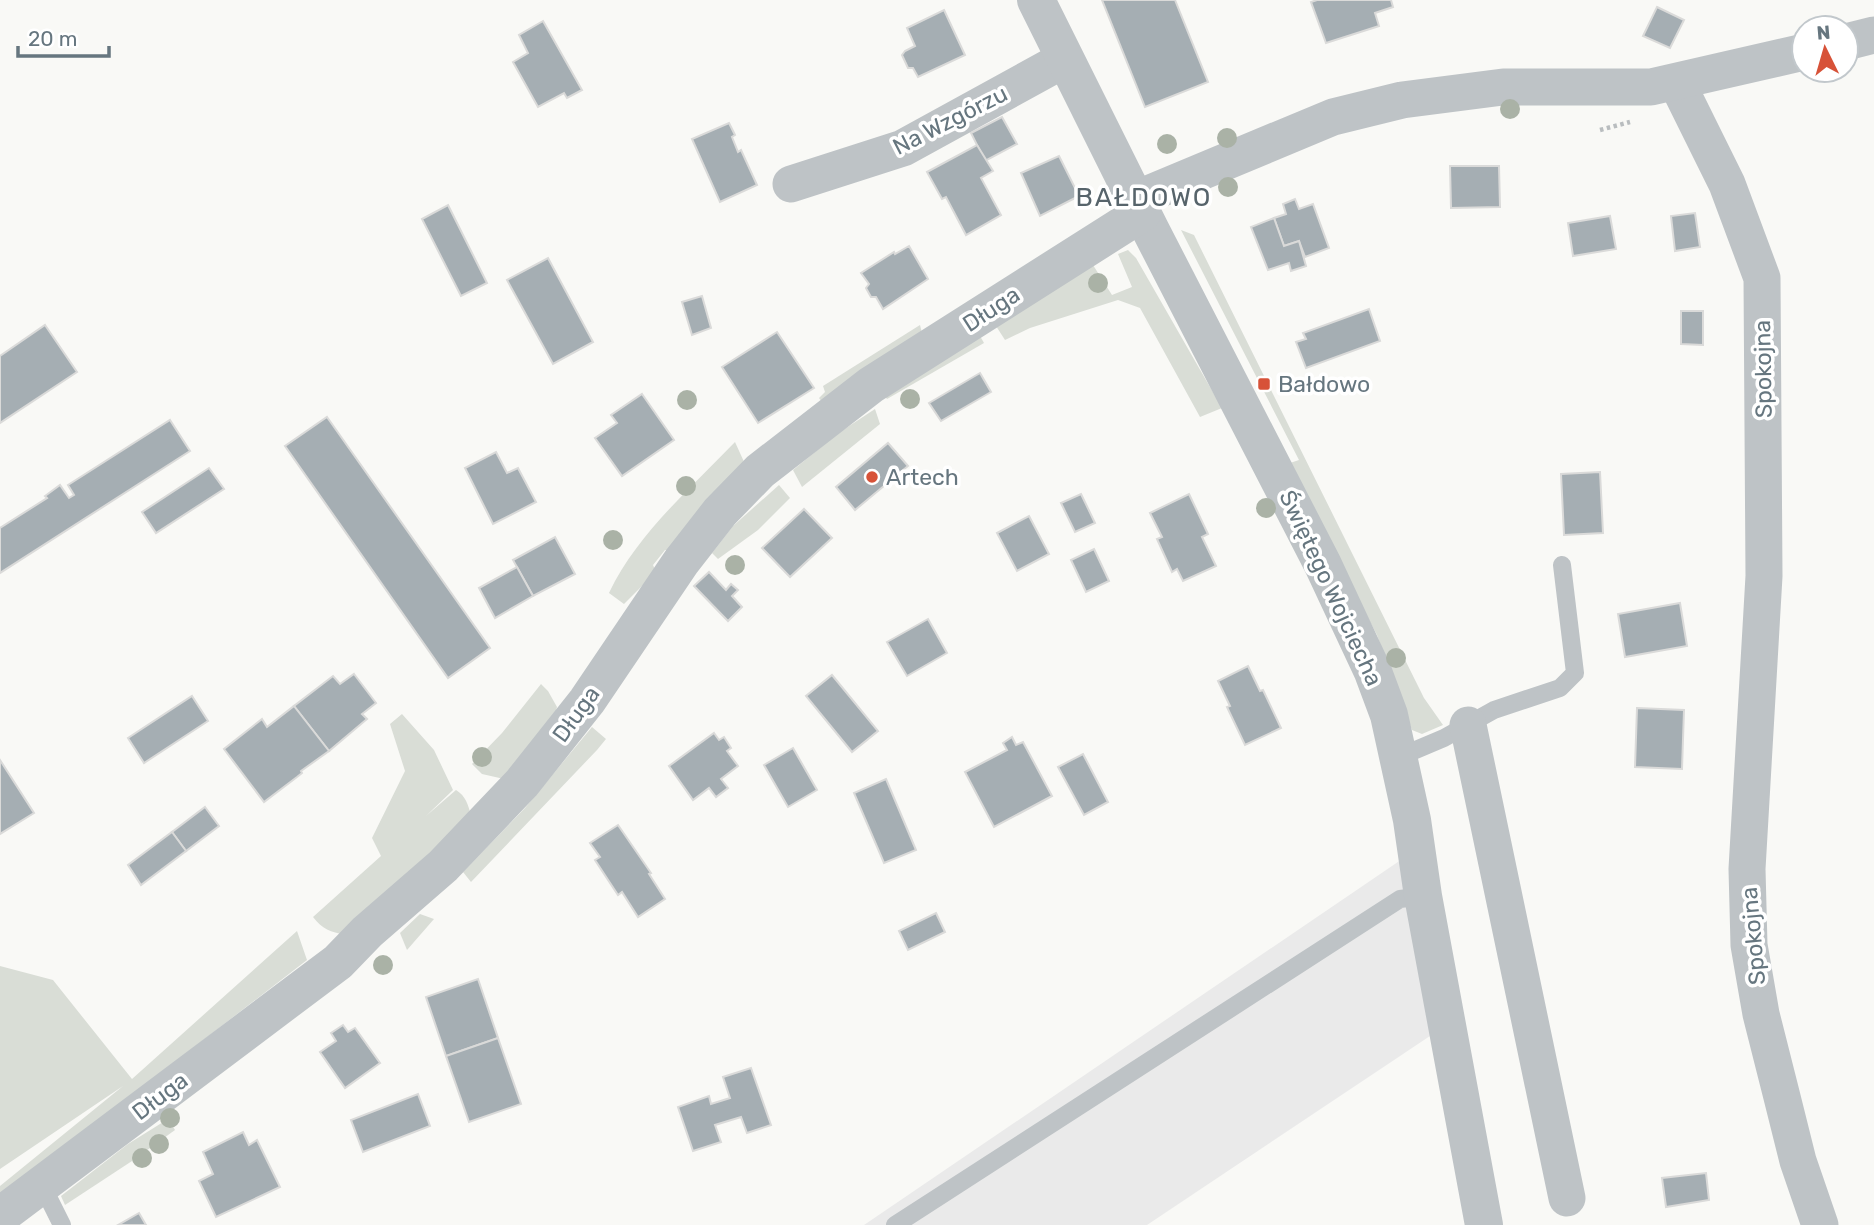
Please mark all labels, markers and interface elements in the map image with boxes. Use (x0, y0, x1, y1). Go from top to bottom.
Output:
scale bar (18, 14, 108, 58)
north arrow (1790, 14, 1860, 84)
text: N (1816, 21, 1831, 45)
text: 20 m (28, 26, 77, 51)
street label: Na Wzgórzu (888, 79, 1012, 161)
district label: BAŁDOWO (1076, 182, 1212, 213)
street label: Długa (957, 280, 1025, 338)
street label: Spokojna (1748, 320, 1778, 418)
place label: Bałdowo (1278, 370, 1370, 398)
marker: Bałdowo (1256, 376, 1272, 392)
place label: Artech (886, 463, 959, 491)
marker: Artech (864, 469, 880, 485)
street label: Świętego Wojciecha (1273, 486, 1389, 690)
street label: Długa (546, 681, 606, 747)
street label: Spokojna (1735, 886, 1771, 986)
street label: Długa (127, 1066, 193, 1126)

